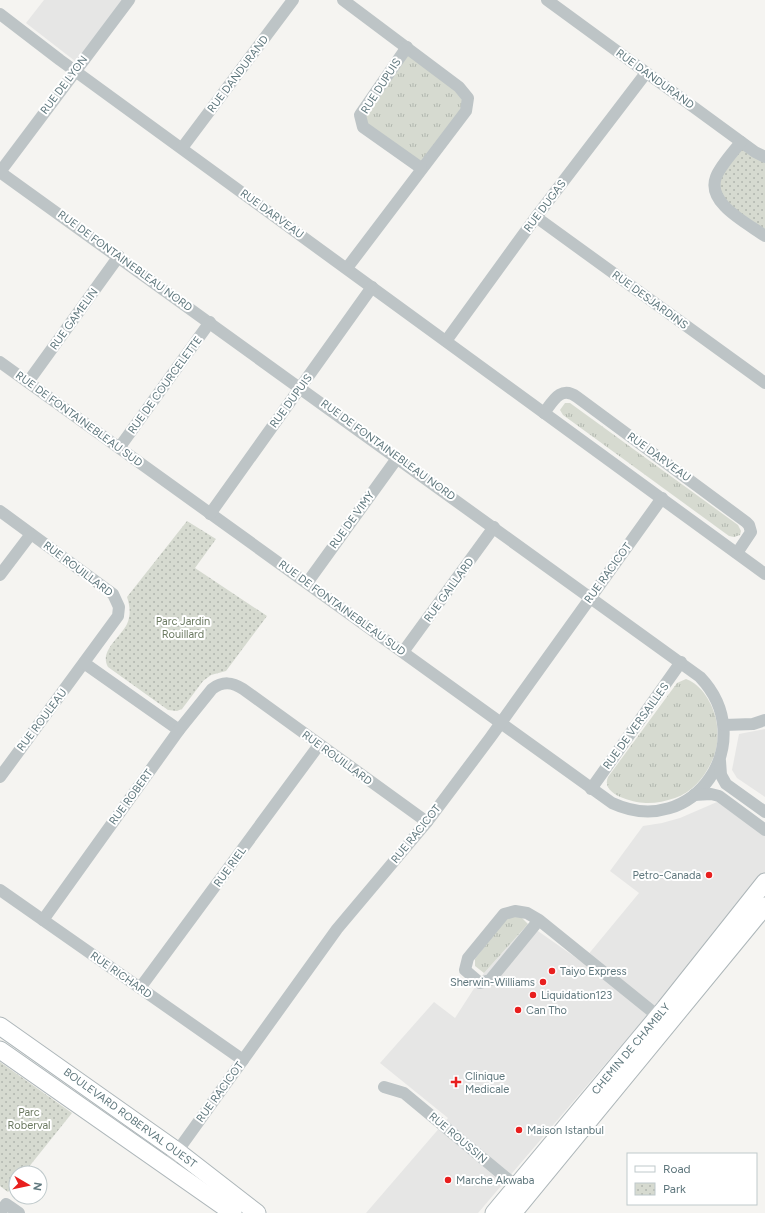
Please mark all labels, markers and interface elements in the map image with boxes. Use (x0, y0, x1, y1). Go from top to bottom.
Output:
street label: RUE DANDURAND (205, 33, 271, 115)
street label: RUE DANDURAND (613, 46, 697, 112)
street label: RUE DE LYON (38, 53, 90, 117)
street label: RUE DUPUIS (358, 56, 404, 116)
street label: RUE DUGAS (521, 177, 569, 235)
street label: RUE DARVEAU (238, 187, 306, 241)
street label: RUE DE FONTAINEBLEAU NORD (55, 208, 195, 314)
street label: RUE DESJARDINS (610, 268, 691, 332)
street label: RUE GAMELIN (47, 286, 101, 352)
street label: RUE DE COURCELETTE (125, 334, 205, 436)
street label: RUE DE FONTAINEBLEAU SUD (13, 369, 145, 470)
street label: RUE DUPUIS (267, 371, 315, 430)
street label: RUE DE FONTAINEBLEAU NORD (318, 397, 458, 503)
street label: RUE DARVEAU (625, 430, 693, 484)
street label: RUE DE VIMY (327, 489, 377, 551)
street label: RUE ROUILLARD (41, 539, 116, 600)
street label: RUE RACICOT (582, 540, 634, 606)
street label: RUE GAILLARD (421, 555, 477, 625)
street label: RUE DE FONTAINEBLEAU SUD (276, 558, 408, 659)
park label: Parc Jardin Rouillard (156, 615, 210, 641)
street label: RUE DE VERSAILLES (600, 680, 672, 772)
street label: RUE ROULEAU (14, 686, 70, 754)
street label: RUE ROUILLARD (299, 728, 375, 788)
street label: RUE ROBERT (107, 767, 155, 827)
street label: RUE RACICOT (388, 802, 444, 866)
street label: RUE RIEL (211, 844, 249, 889)
place label: Petro-Canada (633, 869, 701, 882)
marker: Petro-Canada (704, 870, 714, 880)
street label: RUE RICHARD (88, 949, 155, 1001)
place label: Taiyo Express (560, 965, 627, 978)
marker: Taiyo Express (547, 966, 557, 976)
place label: Sherwin-Williams (450, 976, 535, 989)
marker: Sherwin-Williams (538, 977, 548, 987)
place label: Liquidation123 (541, 989, 612, 1002)
marker: Liquidation123 (528, 990, 538, 1000)
street label: CHEMIN DE CHAMBLY (589, 1001, 673, 1097)
place label: Can Tho (526, 1004, 567, 1017)
marker: Can Tho (513, 1005, 523, 1015)
street label: RUE RACICOT (194, 1059, 246, 1125)
street label: BOULEVARD ROBERVAL OUEST (61, 1065, 199, 1171)
place label: Clinique Medicale (465, 1070, 509, 1096)
marker: Clinique Medicale (450, 1076, 462, 1088)
park label: Parc Roberval (7, 1106, 51, 1132)
street label: RUE ROUSSIN (426, 1110, 490, 1166)
place label: Maison Istanbul (527, 1124, 604, 1137)
marker: Maison Istanbul (514, 1125, 524, 1135)
legend (627, 1153, 757, 1205)
text: Road (663, 1162, 691, 1176)
north arrow (8, 1165, 48, 1205)
place label: Marche Akwaba (456, 1174, 534, 1187)
marker: Marche Akwaba (443, 1175, 453, 1185)
text: N (30, 1181, 44, 1192)
text: Park (663, 1182, 686, 1196)

